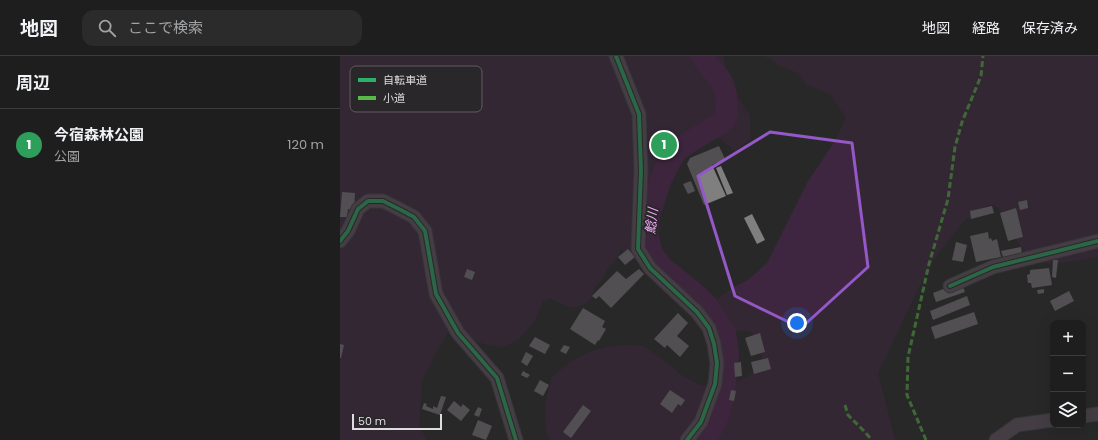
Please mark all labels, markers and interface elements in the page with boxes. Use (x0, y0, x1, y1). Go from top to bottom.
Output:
search box (82, 10, 362, 46)
text: 地図 (20, 15, 58, 42)
icon: search (96, 17, 118, 39)
text: ここで検索 (128, 17, 203, 38)
text: 地図 (922, 18, 950, 38)
text: 経路 (972, 18, 1000, 38)
text: 保存済み (1022, 18, 1078, 38)
legend (350, 66, 482, 112)
text: 周辺 (16, 71, 50, 95)
text: 自転車道 (383, 72, 427, 88)
text: 小道 (383, 90, 405, 106)
text: 今宿森林公園 (54, 124, 144, 145)
pin: 1 (651, 130, 677, 160)
text: 1 (27, 135, 31, 154)
text: 120 m (287, 135, 324, 154)
text: 公園 (54, 147, 80, 166)
water label: 鯰川 (640, 205, 663, 235)
your location (787, 313, 807, 333)
map controls (1050, 320, 1086, 428)
button: + (1050, 320, 1086, 356)
button: − (1050, 356, 1086, 392)
button: layers (1050, 392, 1086, 428)
scale bar (352, 412, 442, 431)
text: 50 m (358, 413, 386, 429)

